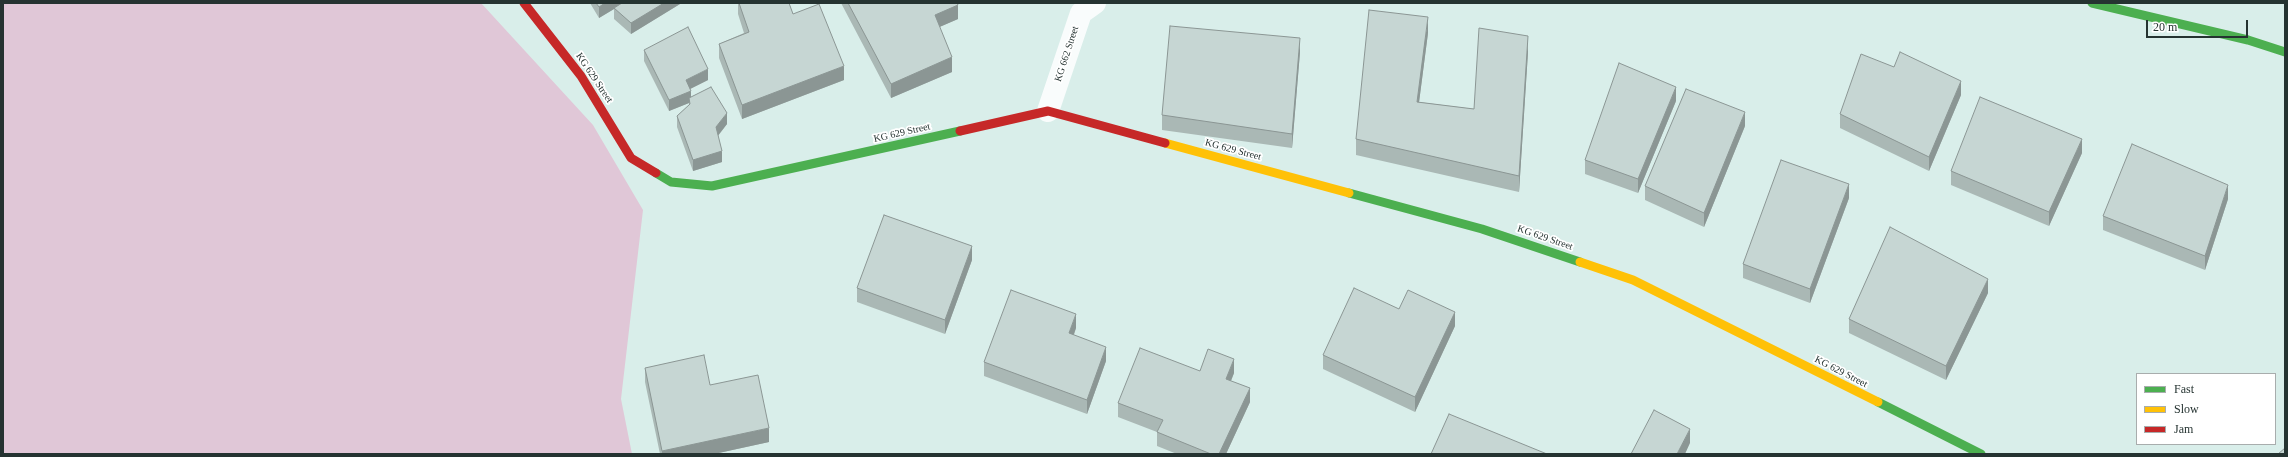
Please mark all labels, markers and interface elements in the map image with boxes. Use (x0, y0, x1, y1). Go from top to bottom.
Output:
scale bar (2148, 12, 2250, 38)
text: 20 m (2153, 20, 2177, 34)
street label: KG 662 Street (1052, 25, 1082, 83)
street label: KG 629 Street (573, 51, 615, 105)
street label: KG 629 Street (873, 121, 931, 145)
street label: KG 629 Street (1204, 137, 1262, 163)
street label: KG 629 Street (1516, 223, 1574, 253)
street label: KG 629 Street (1813, 354, 1869, 390)
legend (2136, 373, 2276, 445)
text: Fast (2174, 382, 2194, 396)
text: Slow (2174, 402, 2199, 416)
text: Jam (2174, 422, 2193, 436)

